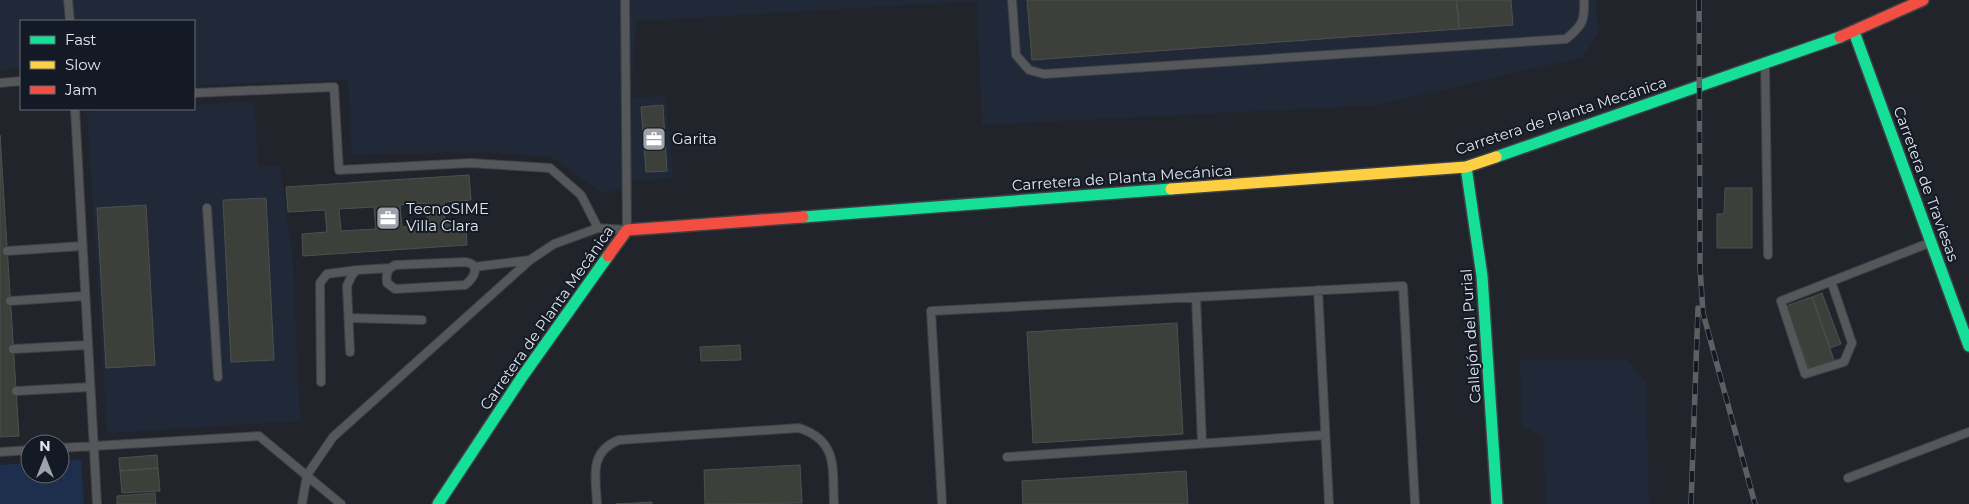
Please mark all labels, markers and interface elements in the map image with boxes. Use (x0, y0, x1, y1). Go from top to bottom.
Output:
legend (20, 20, 195, 110)
text: Fast (65, 30, 96, 49)
text: Slow (65, 55, 101, 74)
street label: Carretera de Planta Mecánica (1453, 72, 1669, 159)
text: Jam (64, 80, 97, 99)
street label: Carretera de Traviesas (1890, 104, 1963, 264)
office icon: Garita (641, 126, 667, 152)
place label: Garita (672, 129, 717, 148)
street label: Carretera de Planta Mecánica (1011, 160, 1233, 195)
place label: TecnoSIME Villa Clara (406, 199, 489, 235)
office icon: TecnoSIME Villa Clara (375, 205, 401, 231)
street label: Carretera de Planta Mecánica (475, 222, 618, 414)
street label: Callejón del Purial (1456, 268, 1485, 404)
north arrow (20, 434, 70, 484)
text: N (39, 437, 51, 455)

